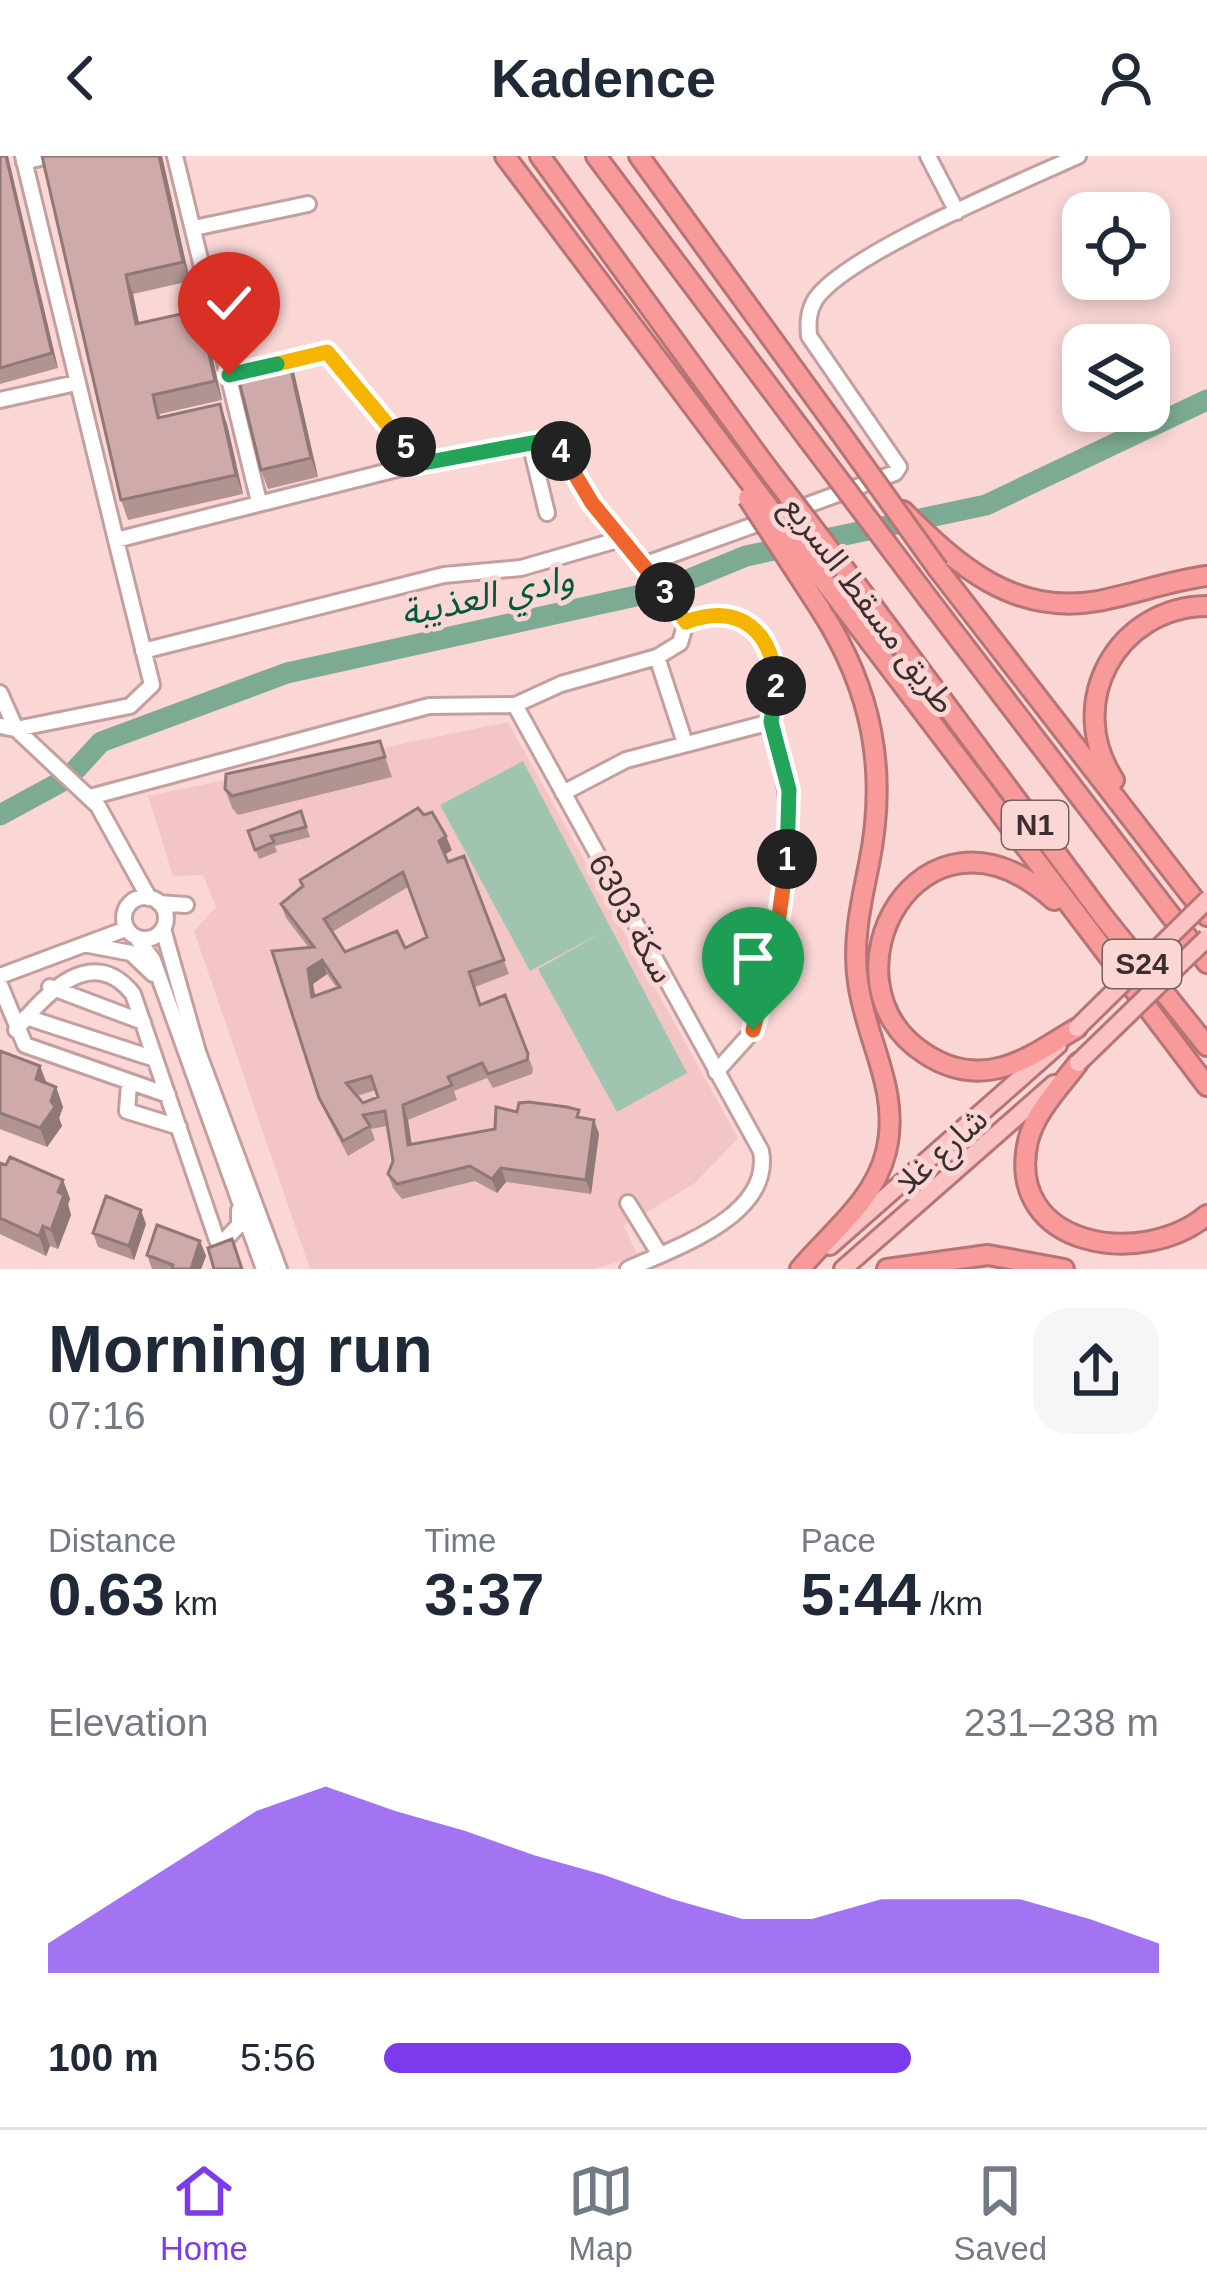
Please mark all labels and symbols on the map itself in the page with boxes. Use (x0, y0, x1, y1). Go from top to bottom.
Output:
pin (178, 252, 280, 375)
pin: 5 (376, 417, 436, 477)
pin: 4 (531, 421, 591, 481)
street label: طريق مسقط السريع (771, 488, 963, 724)
water label: وادي العذيبة (397, 557, 579, 641)
pin: 3 (635, 562, 695, 622)
pin: 2 (746, 656, 806, 716)
road number: N1 (1002, 801, 1068, 849)
pin: 1 (757, 829, 817, 889)
street label: سكة 6303 (581, 847, 682, 989)
pin (702, 907, 804, 1030)
road number: S24 (1103, 940, 1181, 988)
street label: شارع غلا (888, 1100, 999, 1205)

